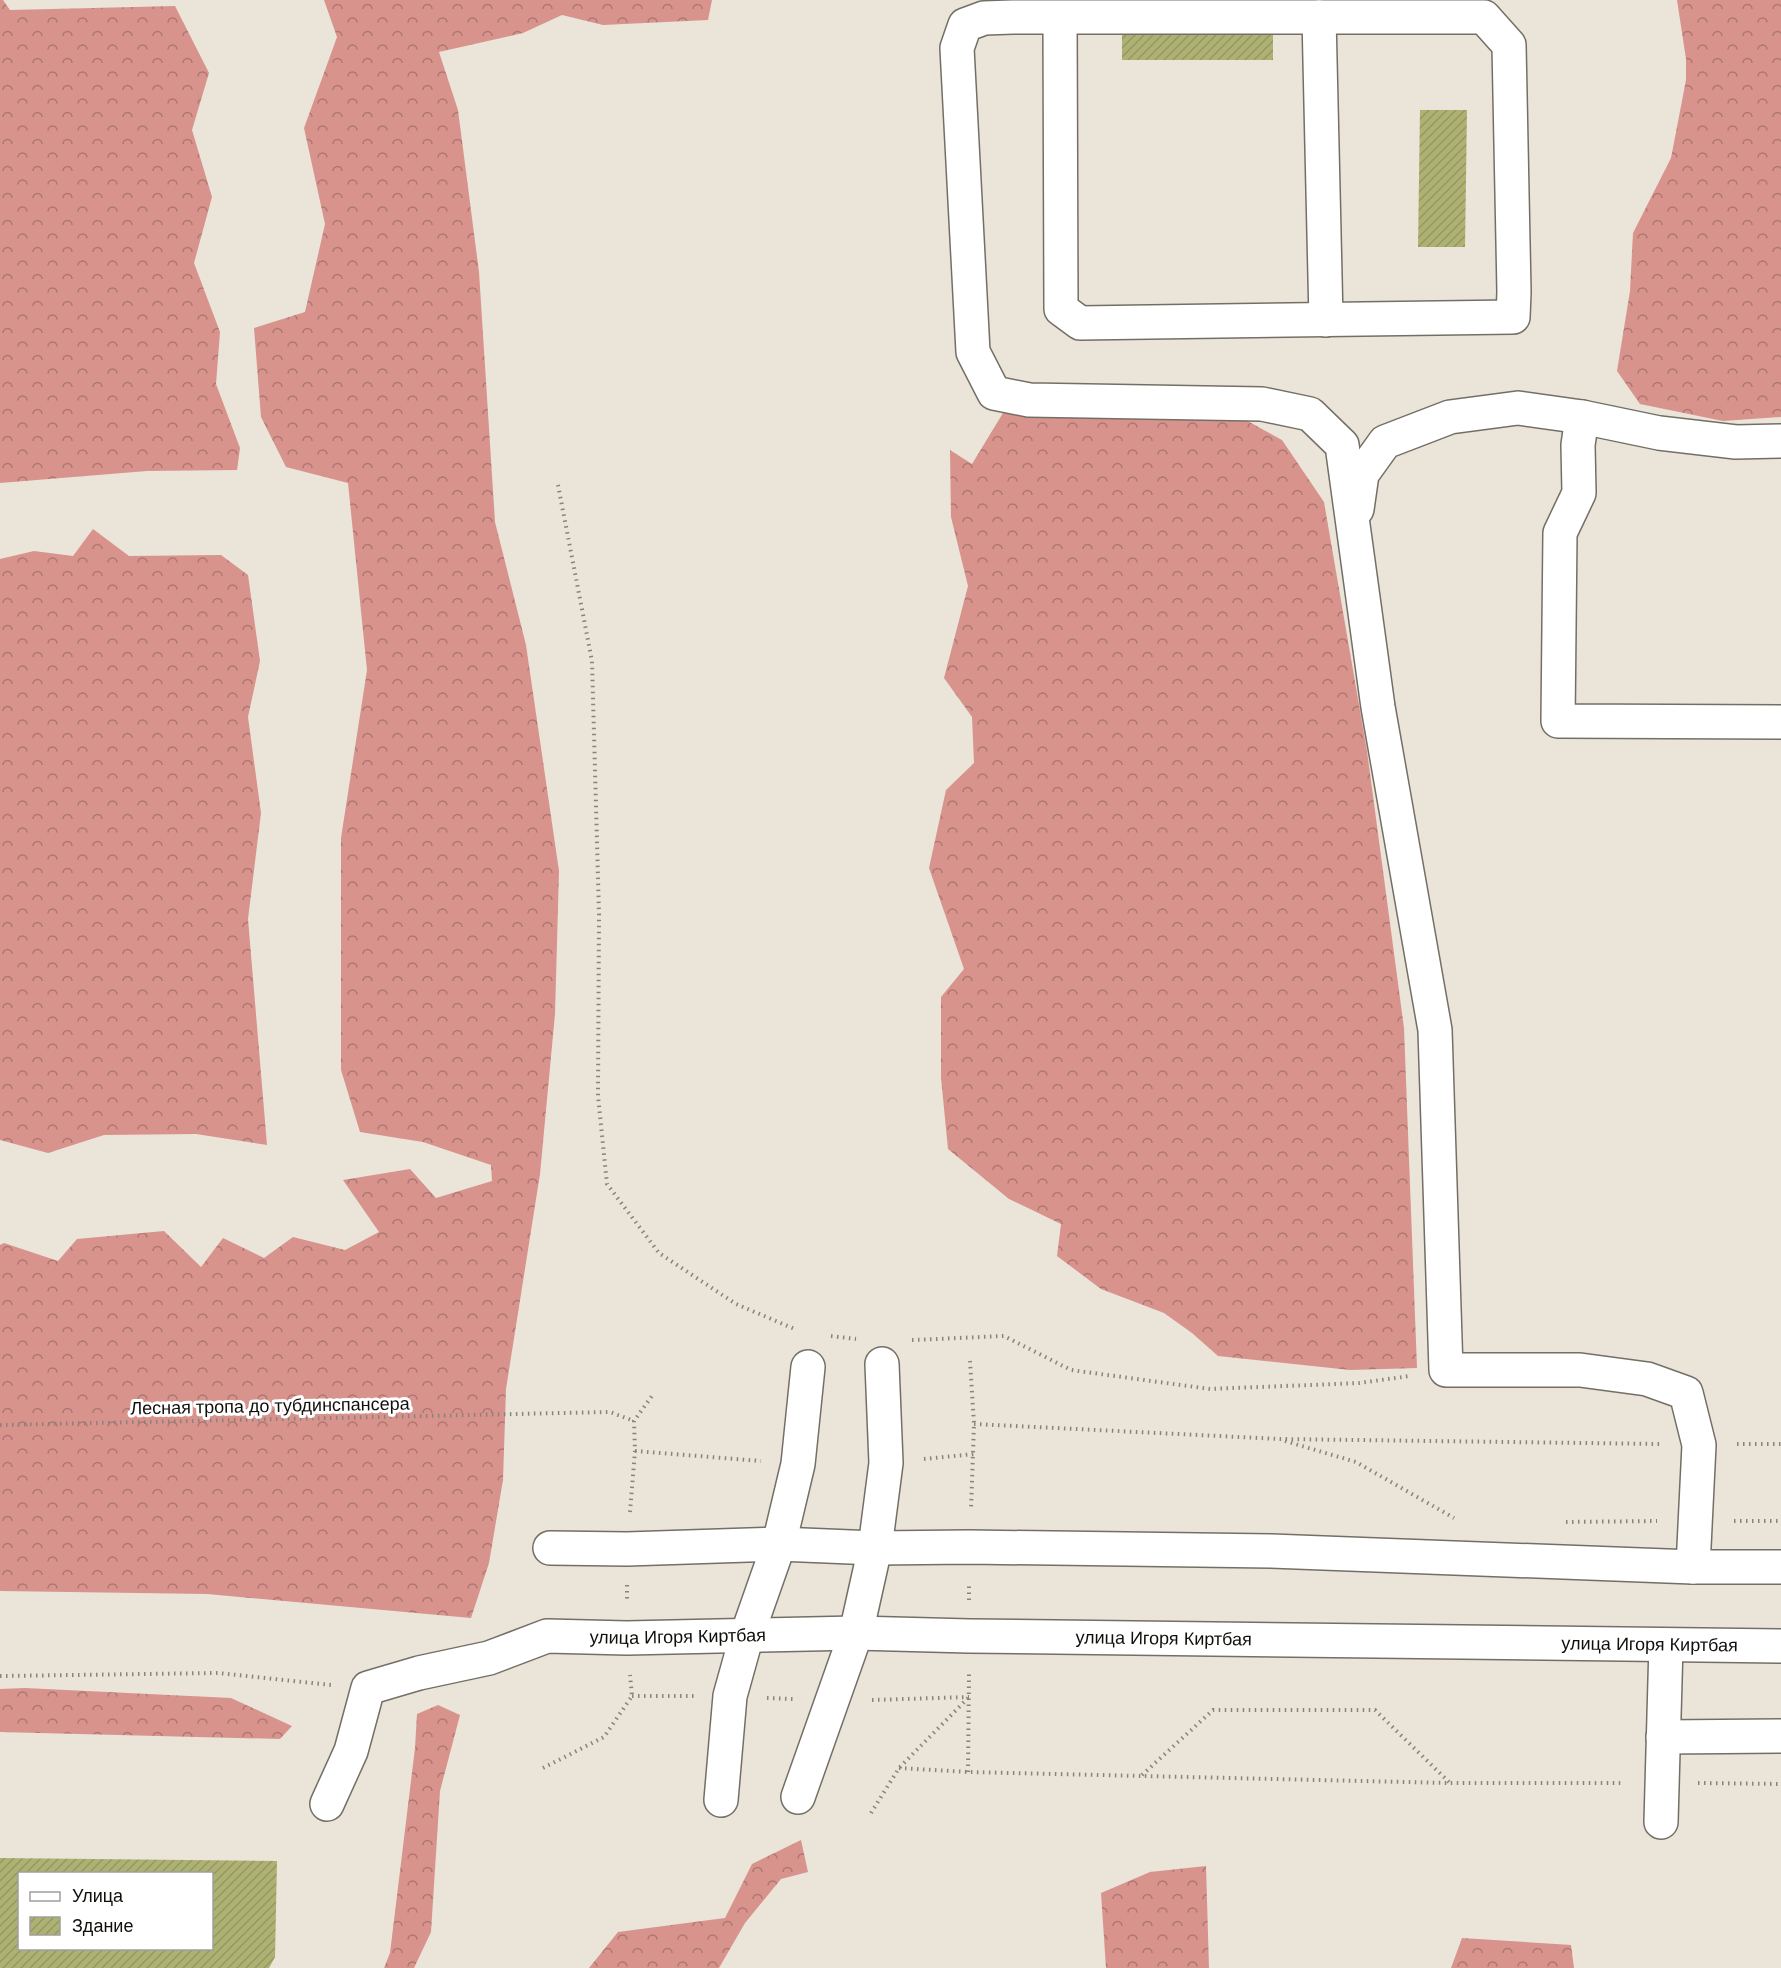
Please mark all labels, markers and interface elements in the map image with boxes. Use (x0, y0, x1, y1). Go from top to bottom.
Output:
street label: Лесная тропа до тубдинспансера (130, 1394, 411, 1418)
street label: улица Игоря Киртбая (589, 1625, 766, 1648)
street label: улица Игоря Киртбая (1075, 1627, 1252, 1649)
street label: улица Игоря Киртбая (1561, 1633, 1738, 1655)
legend (18, 1872, 213, 1950)
text: Улица (72, 1886, 124, 1906)
text: Здание (72, 1916, 133, 1936)

